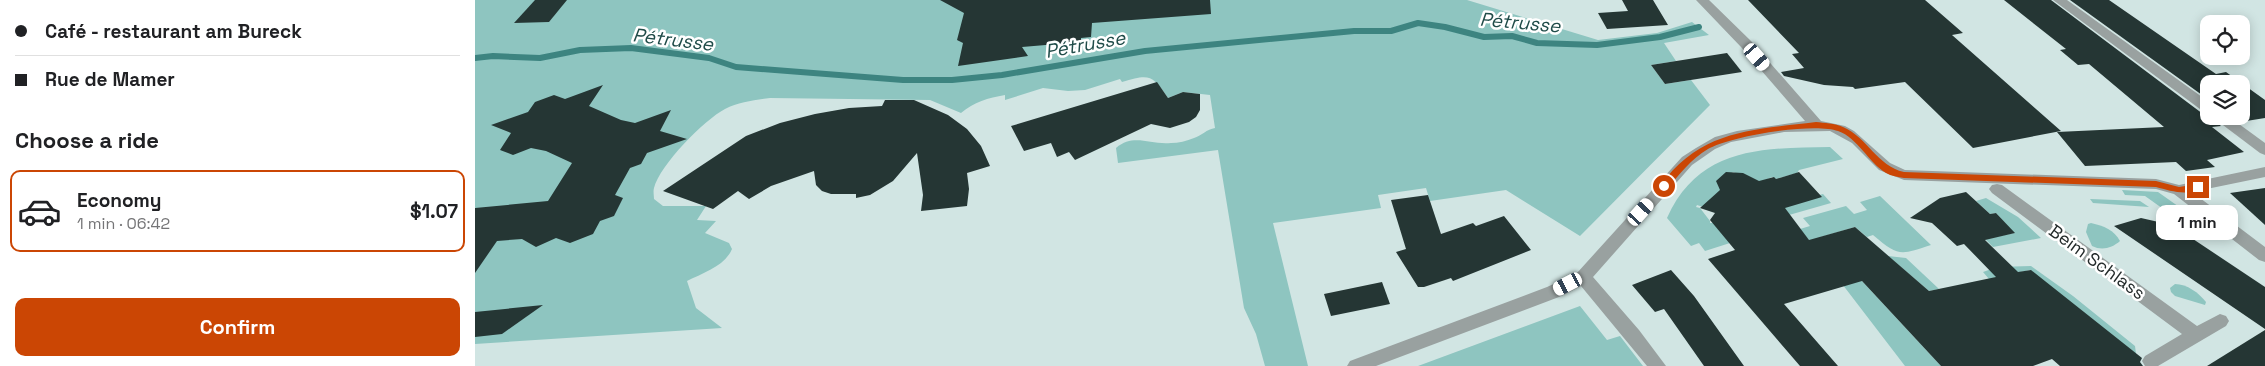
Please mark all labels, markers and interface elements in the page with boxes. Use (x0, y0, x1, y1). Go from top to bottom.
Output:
water label: Pétrusse (1479, 7, 1562, 39)
map controls (2200, 15, 2250, 125)
button: locate (2200, 15, 2250, 65)
text: Café - restaurant am Bureck (45, 19, 302, 44)
water label: Pétrusse (631, 22, 715, 57)
water label: Pétrusse (1043, 25, 1128, 64)
car (1741, 41, 1772, 73)
text: Rue de Mamer (45, 67, 175, 92)
button: layers (2200, 75, 2250, 125)
text: Choose a ride (15, 126, 159, 154)
route start (1653, 175, 1675, 197)
route end (2187, 176, 2209, 198)
text: Economy (77, 188, 161, 213)
icon: car (17, 189, 62, 234)
car (1625, 196, 1656, 228)
text: $1.07 (410, 199, 458, 224)
callout: 1 min (2157, 204, 2239, 240)
text: 1 min (2177, 212, 2217, 233)
text: 1 min · 06:42 (77, 213, 170, 234)
street label: Beim Schlass (2045, 219, 2150, 304)
car (1551, 271, 1584, 297)
button: Confirm (15, 298, 460, 356)

